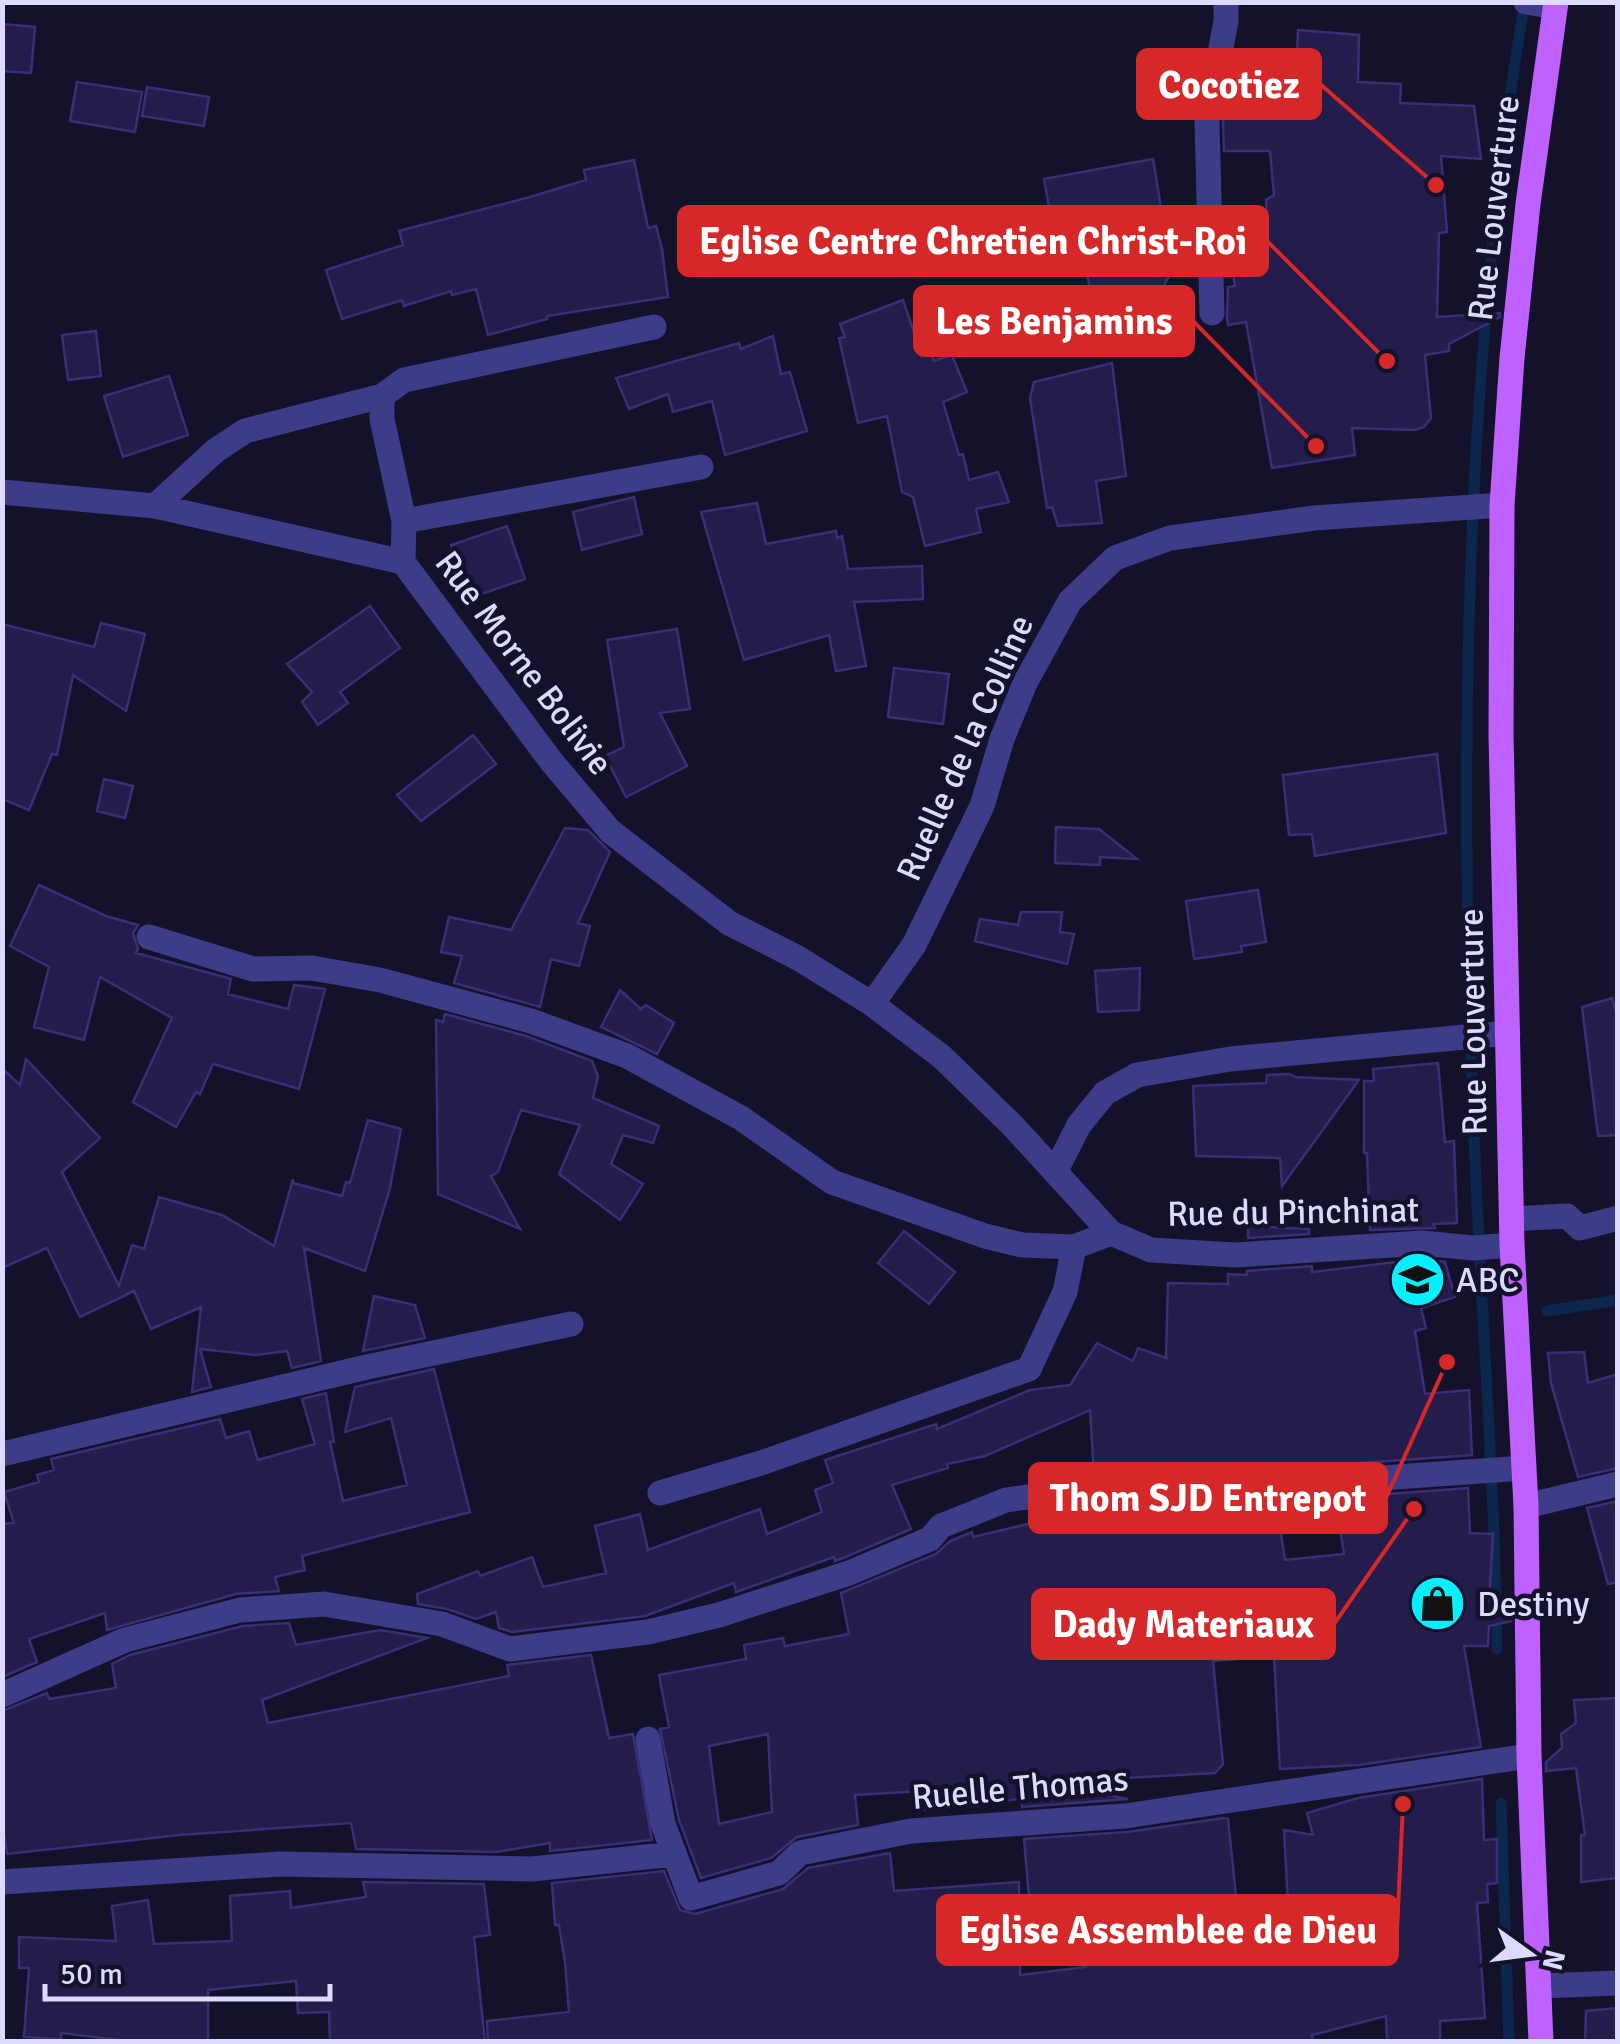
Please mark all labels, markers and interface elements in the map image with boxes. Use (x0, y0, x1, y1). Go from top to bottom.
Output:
callout: Cocotiez (1138, 50, 1320, 118)
text: Cocotiez (1158, 62, 1300, 109)
street label: Rue Louverture (1459, 93, 1529, 323)
callout: Eglise Centre Chretien Christ-Roi (679, 207, 1267, 275)
text: Eglise Centre Chretien Christ-Roi (699, 218, 1247, 265)
callout: Les Benjamins (915, 287, 1193, 355)
text: Les Benjamins (935, 298, 1173, 345)
street label: Rue Morne Bolivie (426, 543, 622, 783)
street label: Ruelle de la Colline (887, 608, 1043, 888)
street label: Rue Louverture (1450, 908, 1496, 1136)
street label: Rue du Pinchinat (1167, 1188, 1419, 1236)
school or university icon: ABC (1387, 1250, 1447, 1310)
place label: ABC (1456, 1259, 1519, 1302)
callout: Thom SJD Entrepot (1030, 1464, 1386, 1532)
text: Thom SJD Entrepot (1050, 1475, 1366, 1522)
shop icon: Destiny (1408, 1574, 1468, 1634)
place label: Destiny (1477, 1583, 1589, 1626)
callout: Dady Materiaux (1033, 1590, 1334, 1658)
text: Dady Materiaux (1052, 1601, 1314, 1648)
street label: Ruelle Thomas (910, 1757, 1130, 1819)
callout: Eglise Assemblee de Dieu (938, 1896, 1397, 1964)
north arrow (1480, 1904, 1580, 2004)
text: Eglise Assemblee de Dieu (959, 1907, 1377, 1954)
scale bar (45, 1939, 330, 2001)
text: N (1534, 1946, 1572, 1973)
text: 50 m (60, 1956, 123, 1993)

